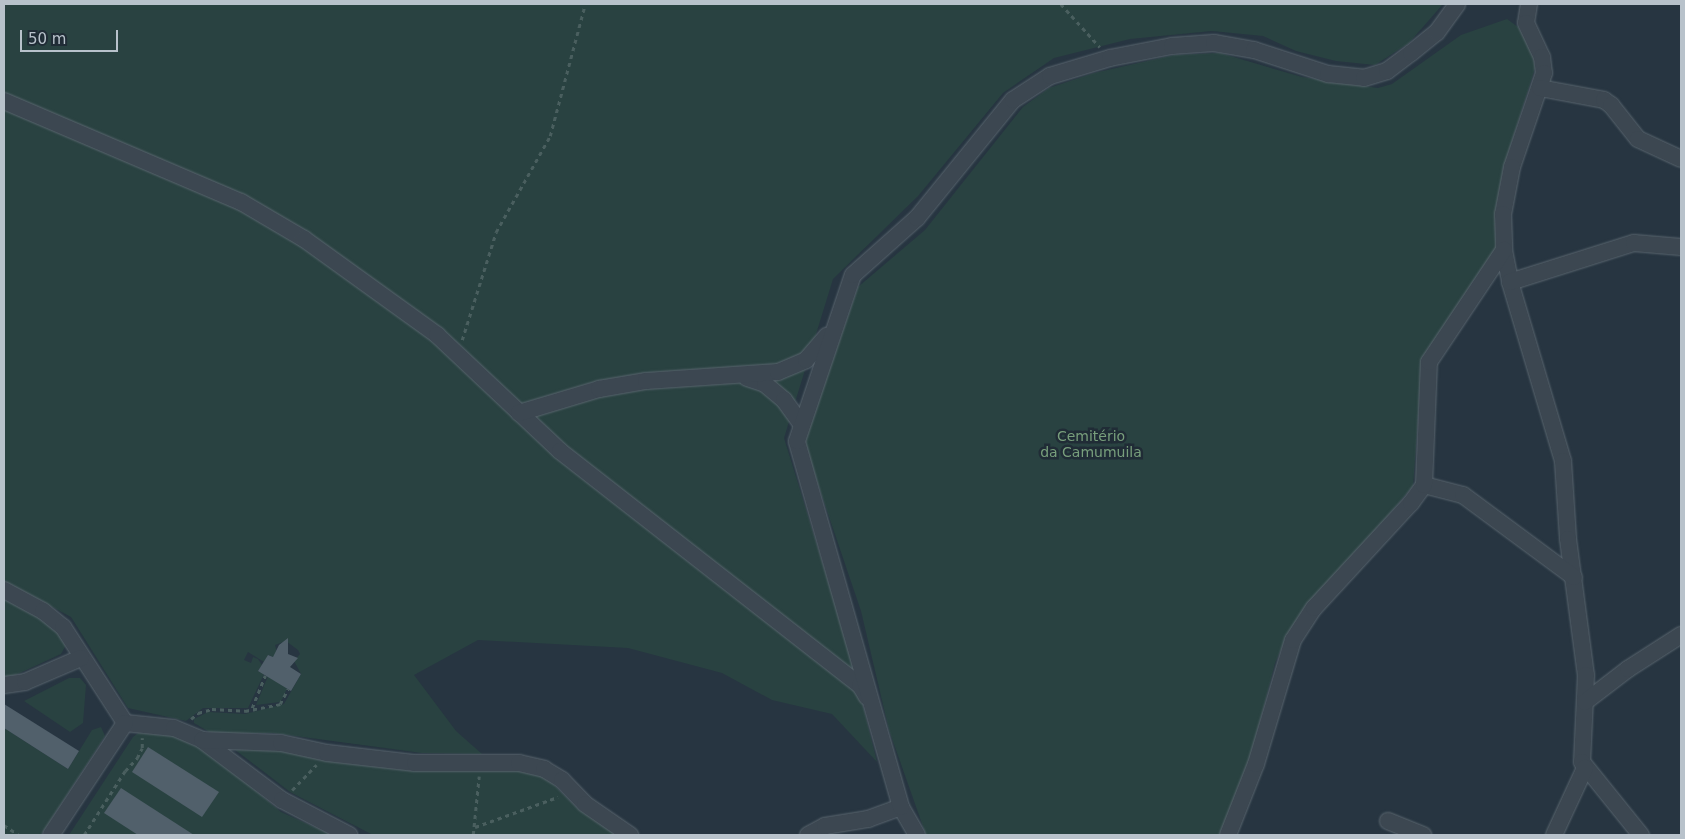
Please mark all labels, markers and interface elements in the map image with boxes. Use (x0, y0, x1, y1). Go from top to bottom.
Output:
scale bar (22, 20, 120, 52)
text: 50 m (28, 30, 66, 48)
park label: Cemitério da Camumuila (1040, 428, 1142, 461)

